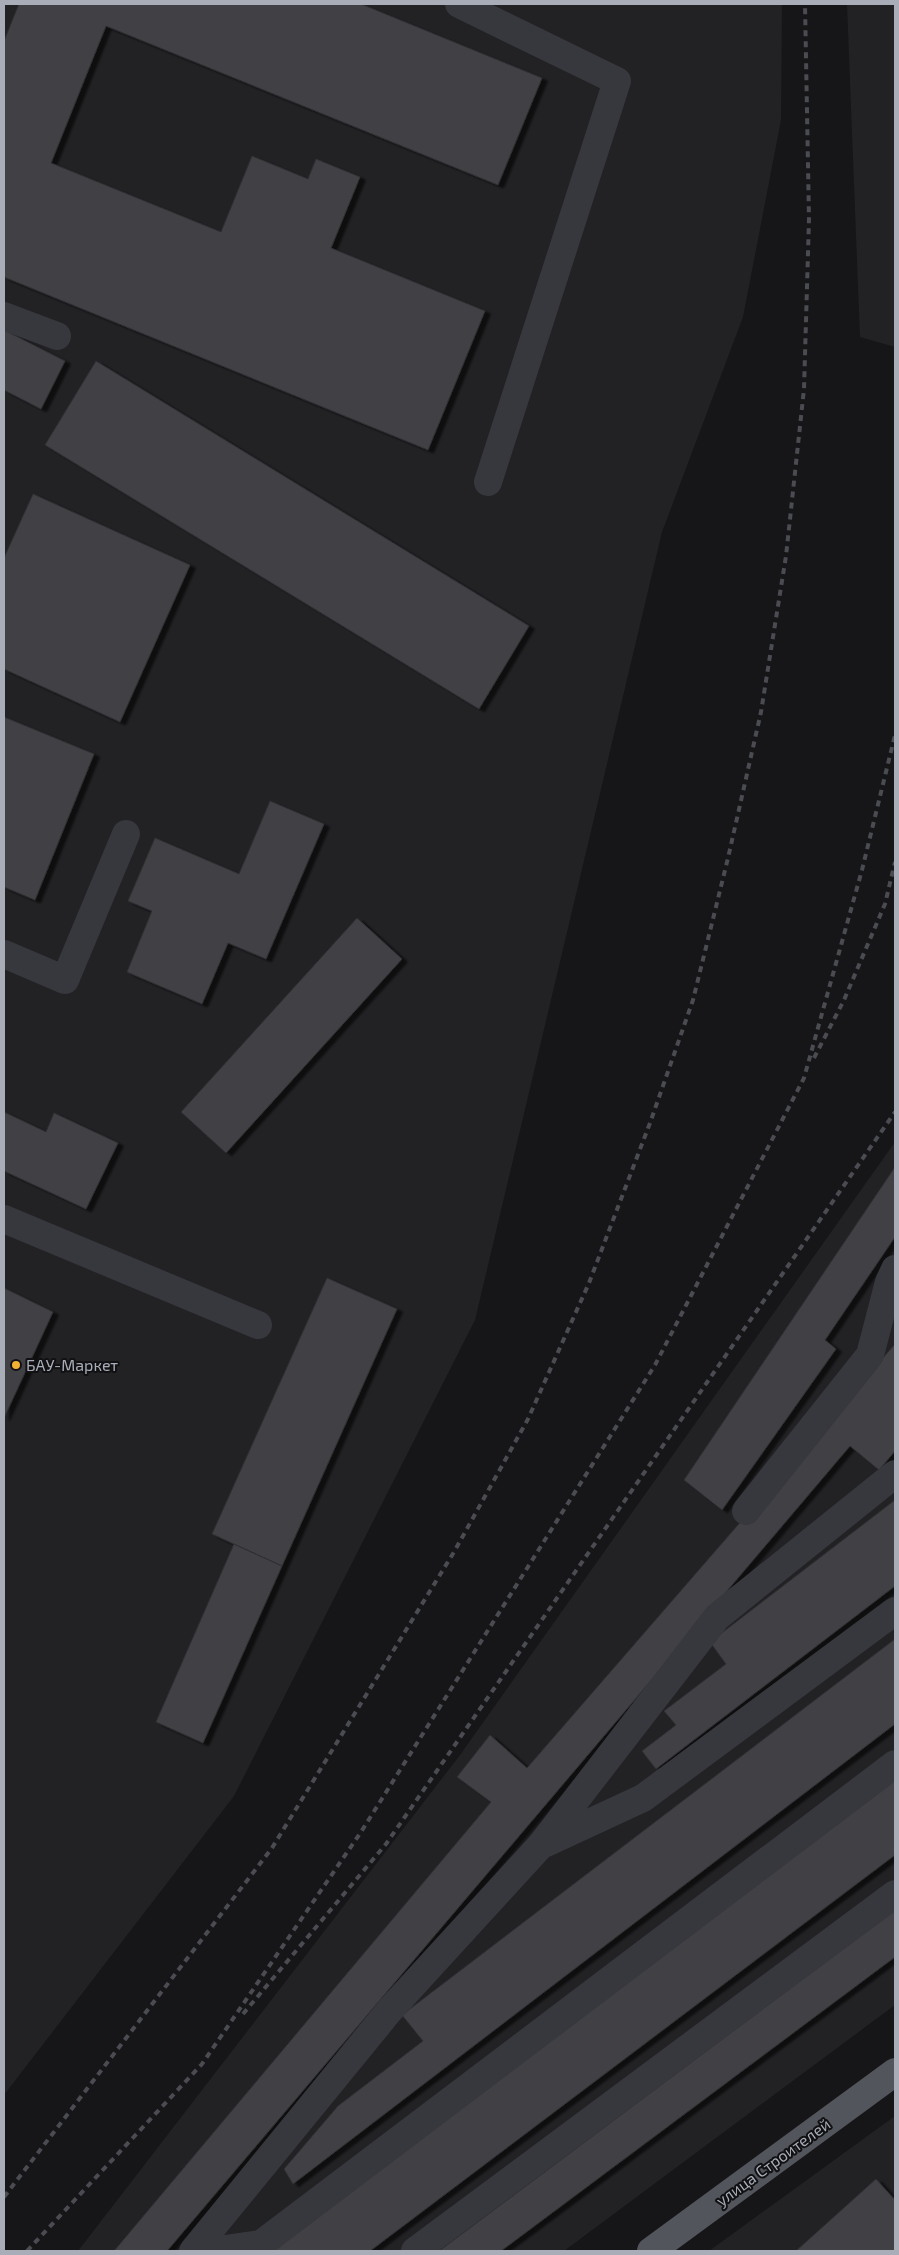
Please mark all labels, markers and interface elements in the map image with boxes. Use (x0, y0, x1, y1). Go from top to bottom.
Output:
place label: БАУ-Маркет (26, 1355, 118, 1374)
marker: БАУ-Маркет (10, 1359, 22, 1371)
street label: улица Строителей (712, 2114, 834, 2210)

